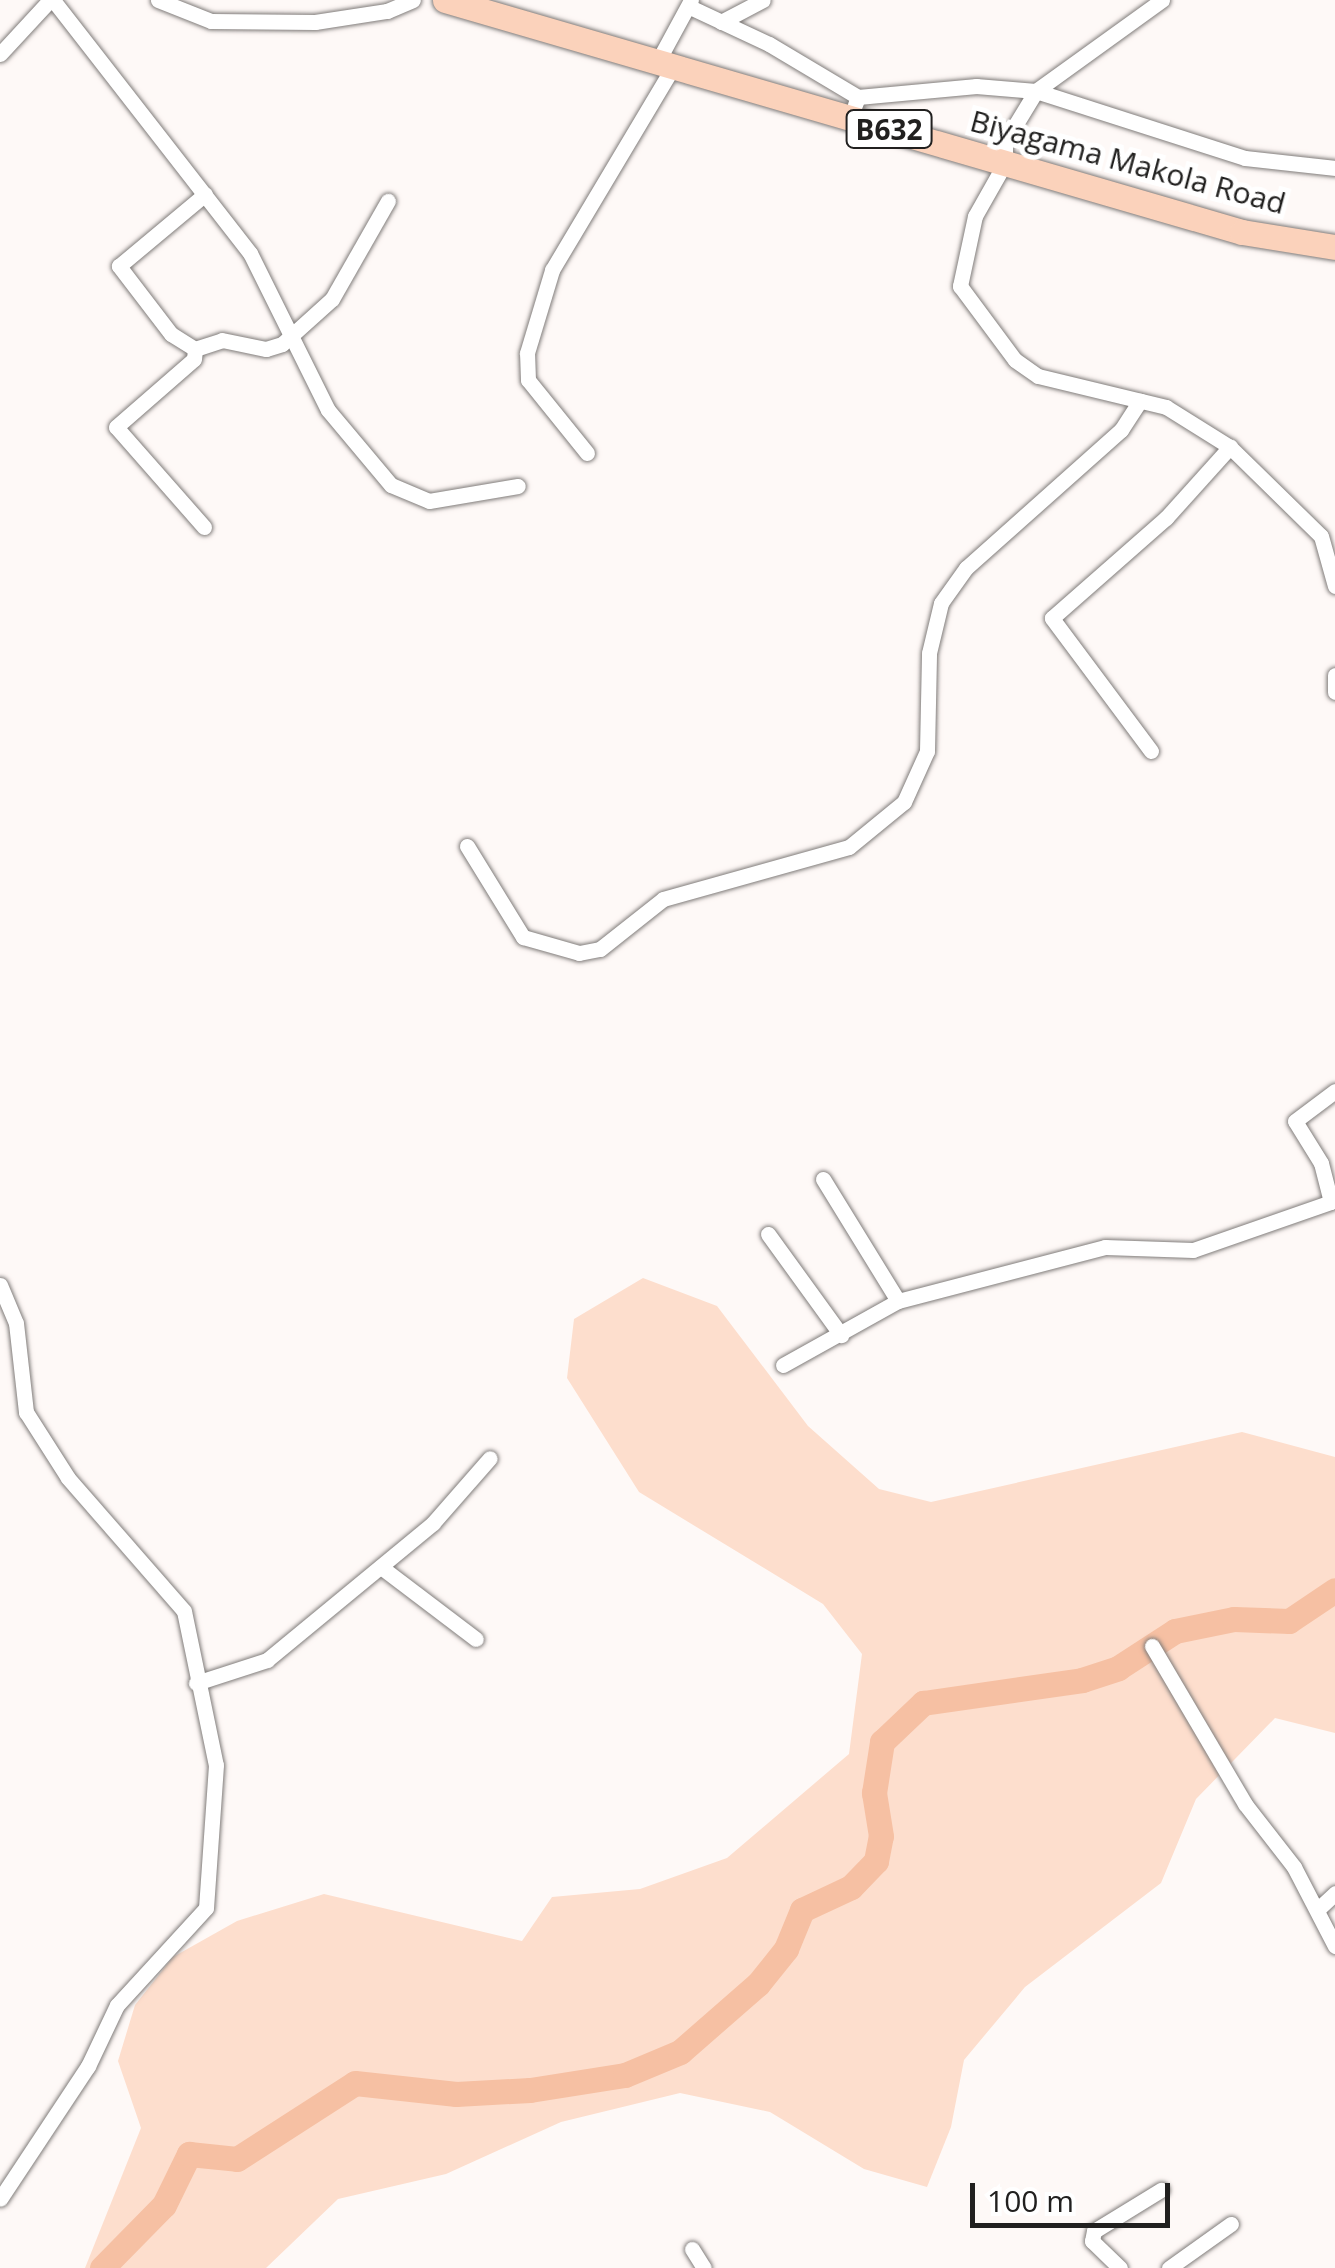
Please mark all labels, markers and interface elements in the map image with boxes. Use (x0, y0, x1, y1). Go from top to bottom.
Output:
street label: Biyagama Makola Road (966, 103, 1290, 221)
road number: B632 (844, 106, 934, 152)
scale bar (975, 2163, 1175, 2225)
text: 100 m (987, 2180, 1074, 2221)

